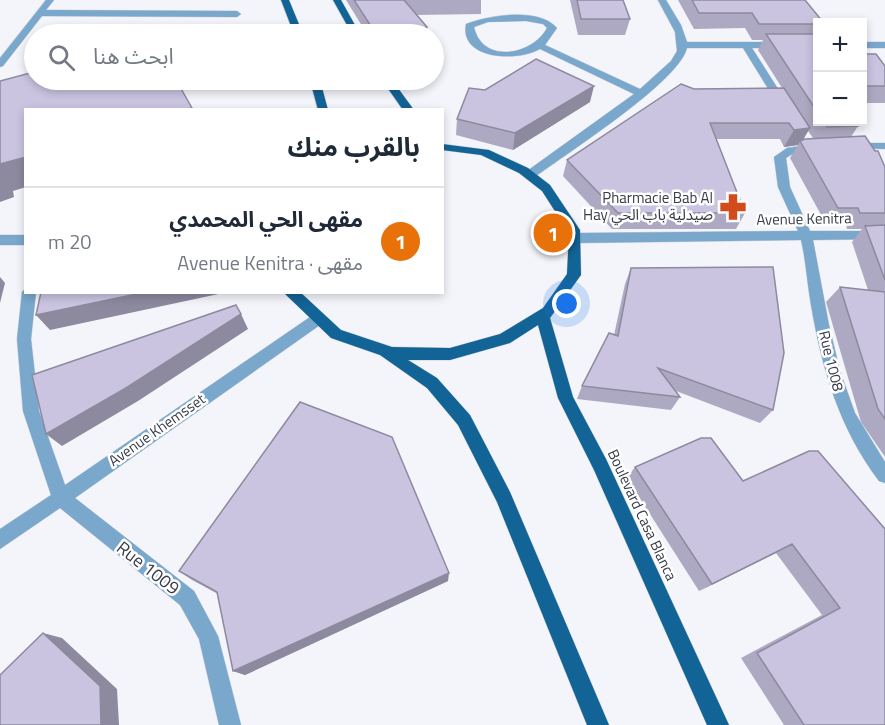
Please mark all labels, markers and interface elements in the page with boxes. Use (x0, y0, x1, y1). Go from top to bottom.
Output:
map controls (813, 18, 867, 126)
button: + (813, 18, 867, 72)
search box (24, 24, 444, 90)
text: ابحث هنا (93, 39, 174, 73)
icon: search (45, 41, 78, 74)
button: − (813, 72, 867, 126)
text: بالقرب منك (288, 127, 420, 166)
place label: Pharmacie Bab Al Hay صيدلية باب الحي (583, 186, 713, 226)
pharmacy icon: Pharmacie Bab Al Hay صيدلية باب الحي (718, 192, 748, 222)
text: مقهى الحي المحمدي (169, 202, 363, 236)
street label: Avenue Kenitra (756, 206, 852, 231)
pin: 1 (534, 210, 572, 256)
text: 20 m (48, 226, 92, 257)
text: 1 (395, 226, 406, 257)
text: مقهى · Avenue Kenitra (177, 247, 363, 278)
your location (552, 289, 581, 318)
street label: Rue 1008 (813, 328, 850, 394)
street label: Avenue Khemsset (104, 387, 210, 472)
street label: Boulevard Casa Blanca (602, 445, 683, 585)
street label: Rue 1009 (111, 534, 186, 601)

